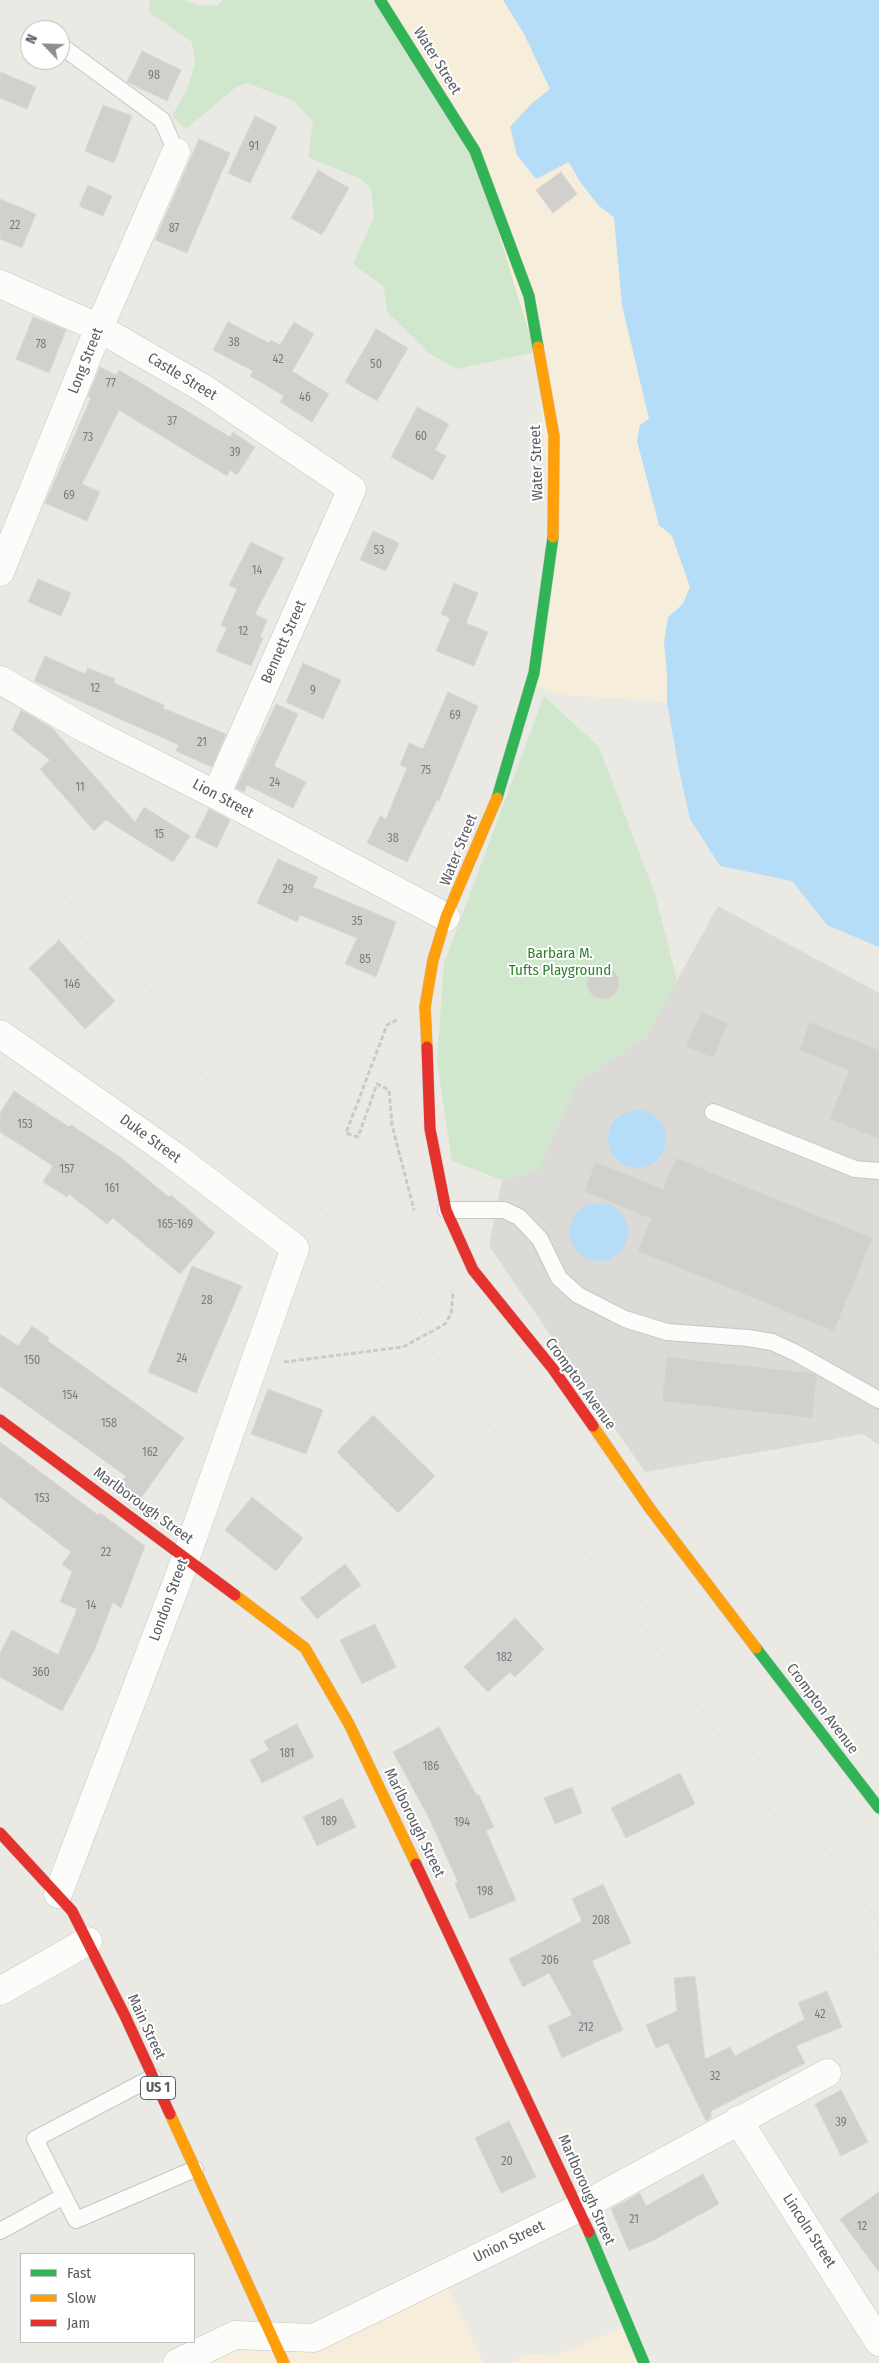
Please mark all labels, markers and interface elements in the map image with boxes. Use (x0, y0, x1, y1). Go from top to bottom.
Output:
north arrow (20, 20, 70, 70)
street label: Water Street (409, 24, 465, 98)
text: N (22, 32, 41, 46)
house number: 98 (148, 69, 160, 83)
house number: 91 (249, 140, 259, 154)
house number: 22 (10, 219, 20, 233)
house number: 87 (169, 222, 179, 236)
street label: Long Street (65, 325, 107, 397)
house number: 38 (228, 336, 240, 350)
house number: 78 (36, 338, 46, 352)
street label: Castle Street (144, 349, 220, 405)
house number: 42 (273, 353, 283, 367)
house number: 50 (370, 358, 382, 372)
house number: 77 (106, 377, 116, 391)
house number: 46 (299, 391, 311, 405)
house number: 37 (167, 415, 177, 429)
street label: Water Street (527, 425, 547, 501)
house number: 60 (415, 430, 427, 444)
house number: 73 (83, 431, 93, 445)
house number: 39 (229, 446, 241, 460)
house number: 69 (63, 489, 75, 503)
house number: 53 (374, 544, 384, 558)
house number: 14 (252, 564, 262, 578)
street label: Bennett Street (258, 598, 310, 686)
house number: 12 (238, 625, 248, 639)
house number: 12 (90, 682, 100, 696)
house number: 9 (310, 684, 316, 698)
house number: 69 (449, 709, 461, 723)
house number: 21 (197, 736, 207, 750)
house number: 75 (421, 764, 431, 778)
street label: Lion Street (189, 775, 257, 823)
house number: 24 (270, 776, 280, 790)
house number: 11 (75, 781, 85, 795)
street label: Water Street (436, 811, 482, 889)
house number: 15 (154, 828, 164, 842)
house number: 38 (387, 832, 399, 846)
house number: 29 (282, 883, 294, 897)
house number: 35 (352, 915, 362, 929)
park label: Barbara M. Tufts Playground (509, 945, 611, 980)
house number: 85 (359, 953, 371, 967)
house number: 146 (64, 978, 80, 992)
street label: Duke Street (116, 1111, 184, 1167)
house number: 153 (17, 1118, 33, 1132)
house number: 157 (60, 1163, 74, 1177)
house number: 161 (105, 1182, 119, 1196)
house number: 165-169 (157, 1218, 193, 1232)
house number: 28 (201, 1294, 213, 1308)
street label: Crompton Avenue (541, 1335, 619, 1433)
house number: 24 (177, 1352, 187, 1366)
house number: 150 (24, 1354, 40, 1368)
house number: 154 (62, 1389, 78, 1403)
house number: 158 (101, 1417, 117, 1431)
house number: 162 (142, 1446, 158, 1460)
street label: Marlborough Street (90, 1464, 196, 1548)
house number: 153 (34, 1492, 50, 1506)
house number: 22 (101, 1546, 111, 1560)
street label: London Street (146, 1556, 192, 1644)
house number: 14 (86, 1599, 96, 1613)
house number: 182 (496, 1651, 512, 1665)
street label: Crompton Avenue (782, 1660, 862, 1758)
house number: 360 (32, 1666, 50, 1680)
house number: 181 (279, 1747, 295, 1761)
house number: 186 (423, 1760, 439, 1774)
street label: Marlborough Street (380, 1766, 448, 1880)
house number: 189 (321, 1815, 337, 1829)
house number: 194 (454, 1816, 470, 1830)
house number: 198 (477, 1885, 493, 1899)
house number: 208 (592, 1914, 610, 1928)
house number: 206 (541, 1954, 559, 1968)
street label: Main Street (123, 1991, 169, 2063)
house number: 42 (815, 2008, 825, 2022)
house number: 212 (579, 2021, 593, 2035)
house number: 32 (710, 2070, 720, 2084)
road number: US 1 (140, 2076, 176, 2100)
house number: 39 (835, 2116, 847, 2130)
street label: Marlborough Street (554, 2132, 618, 2248)
house number: 20 (501, 2155, 513, 2169)
street label: Lincoln Street (778, 2191, 840, 2271)
house number: 21 (629, 2213, 639, 2227)
street label: Union Street (471, 2217, 547, 2267)
house number: 12 (857, 2220, 867, 2234)
legend (20, 2253, 195, 2343)
text: Fast (67, 2264, 91, 2282)
text: Slow (67, 2289, 96, 2307)
text: Jam (67, 2314, 90, 2332)

